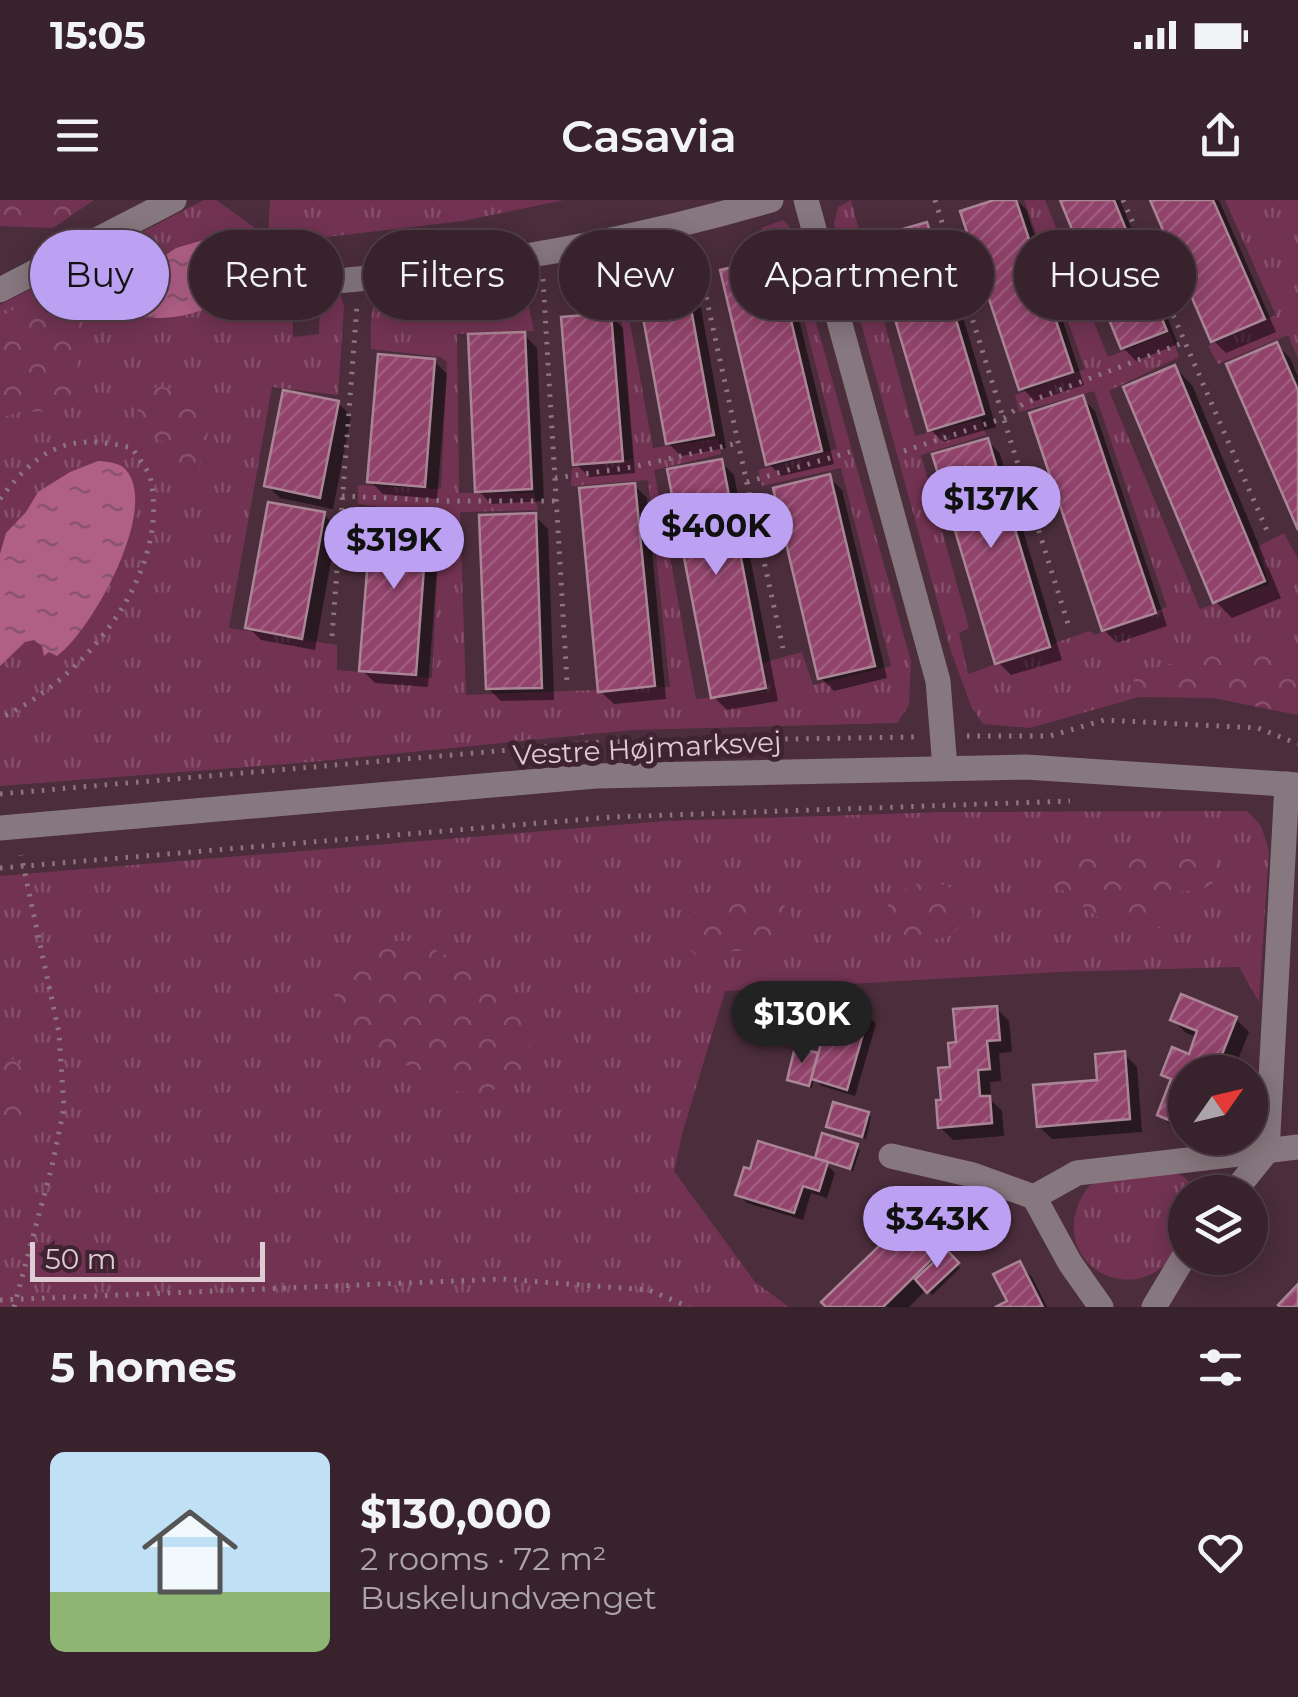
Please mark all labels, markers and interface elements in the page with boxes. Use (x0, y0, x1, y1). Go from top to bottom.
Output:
text: 15:05 (50, 12, 146, 59)
icon: menu (50, 108, 105, 163)
text: Casavia (561, 108, 737, 163)
icon: share (1193, 108, 1248, 163)
chip: Buy (30, 230, 169, 320)
chip: Rent (189, 230, 343, 320)
chip: Filters (363, 230, 539, 320)
chip: New (559, 230, 710, 320)
chip: Apartment (730, 230, 994, 320)
chip: House (1014, 230, 1196, 320)
pin: $137K (921, 466, 1061, 551)
text: $137K (944, 479, 1038, 518)
pin: $400K (646, 493, 786, 578)
text: $400K (661, 506, 771, 545)
pin: $319K (324, 507, 464, 592)
text: $319K (346, 520, 442, 559)
street label: Vestre Højmarksvej (512, 724, 782, 772)
pin: $130K (732, 981, 872, 1066)
text: $130K (754, 994, 851, 1033)
north arrow (1168, 1055, 1268, 1155)
map controls (1168, 1055, 1268, 1275)
button: layers (1168, 1175, 1268, 1275)
pin: $343K (867, 1186, 1007, 1271)
text: $343K (885, 1199, 989, 1238)
scale bar (30, 1237, 265, 1282)
text: 50 m (45, 1242, 116, 1276)
icon: filters (1193, 1340, 1248, 1395)
text: 5 homes (50, 1341, 237, 1393)
text: $130,000 (360, 1487, 552, 1539)
icon: home (130, 1492, 250, 1612)
icon: heart (1193, 1525, 1248, 1580)
text: 2 rooms · 72 m² (360, 1539, 607, 1578)
text: Buskelundvænget (360, 1578, 657, 1617)

